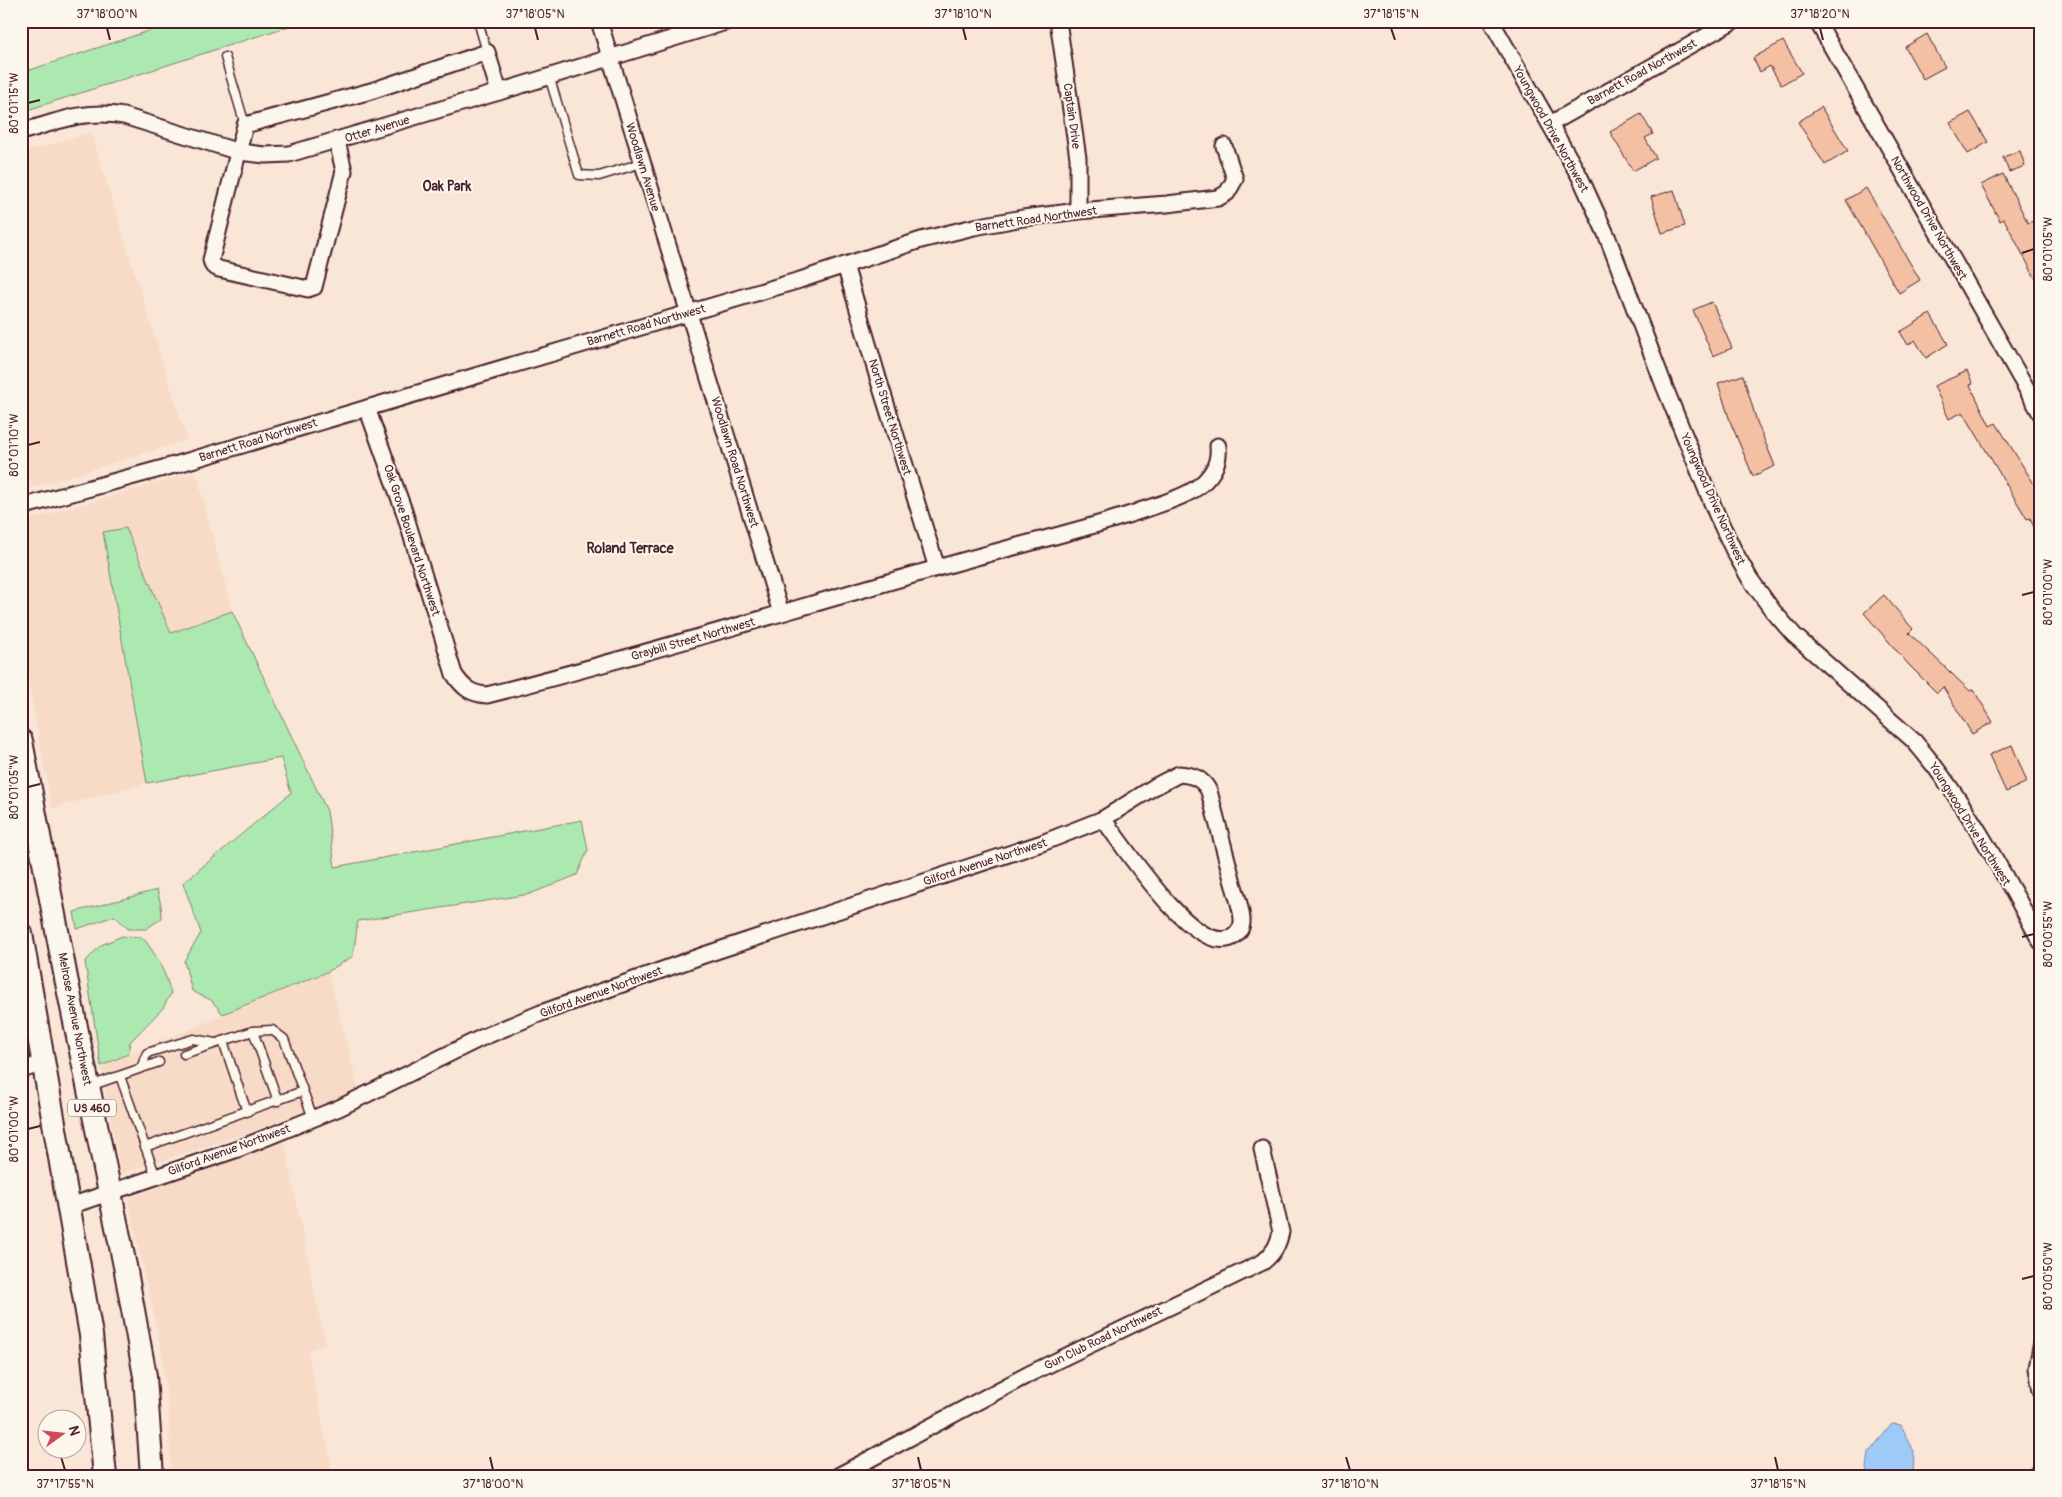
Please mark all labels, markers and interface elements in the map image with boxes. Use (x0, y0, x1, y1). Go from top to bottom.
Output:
text: 37°18'00"N (77, 7, 137, 22)
text: 37°18'05"N (505, 7, 565, 22)
text: 37°18'10"N (934, 7, 992, 22)
text: 37°18'15"N (1363, 7, 1419, 22)
text: 37°18'20"N (1790, 7, 1850, 22)
street label: Barnett Road Northwest (1585, 36, 1700, 109)
street label: Youngwood Drive Northwest (1509, 62, 1592, 195)
text: 80°01'15"W (7, 72, 22, 134)
street label: Captain Drive (1059, 82, 1084, 150)
street label: Otter Avenue (343, 112, 411, 146)
street label: Woodlawn Avenue (622, 121, 663, 213)
street label: Northwood Drive Northwest (1887, 154, 1970, 283)
district label: Oak Park (423, 178, 472, 195)
street label: Barnett Road Northwest (974, 204, 1098, 235)
text: 80°01'05"W (2041, 217, 2056, 281)
street label: Barnett Road Northwest (585, 301, 707, 350)
street label: North Street Northwest (865, 357, 914, 477)
street label: Woodlawn Road Northwest (707, 395, 762, 529)
text: 80°01'10"W (7, 414, 22, 476)
street label: Barnett Road Northwest (197, 415, 319, 466)
street label: Youngwood Drive Northwest (1676, 430, 1748, 567)
street label: Oak Grove Boulevard Northwest (380, 463, 443, 618)
district label: Roland Terrace (586, 540, 675, 557)
text: 80°01'00"W (2041, 559, 2056, 625)
street label: Graybill Street Northwest (630, 615, 757, 664)
text: 80°01'05"W (7, 755, 22, 819)
street label: Youngwood Drive Northwest (1925, 759, 2014, 889)
street label: Gilford Avenue Northwest (921, 835, 1049, 890)
text: 80°00'55"W (2041, 901, 2056, 967)
street label: Melrose Avenue Northwest (54, 951, 95, 1087)
street label: Gilford Avenue Northwest (538, 963, 665, 1022)
text: 80°01'00"W (7, 1096, 22, 1162)
road number: US 460 (68, 1100, 116, 1116)
street label: Gilford Avenue Northwest (166, 1121, 293, 1180)
text: 80°00'50"W (2041, 1242, 2056, 1310)
street label: Gun Club Road Northwest (1042, 1303, 1165, 1374)
north arrow (38, 1410, 88, 1460)
text: N (65, 1424, 84, 1438)
text: 37°17'55"N (36, 1477, 94, 1492)
text: 37°18'00"N (463, 1477, 523, 1492)
text: 37°18'05"N (891, 1477, 951, 1492)
text: 37°18'10"N (1321, 1477, 1379, 1492)
text: 37°18'15"N (1750, 1477, 1806, 1492)

